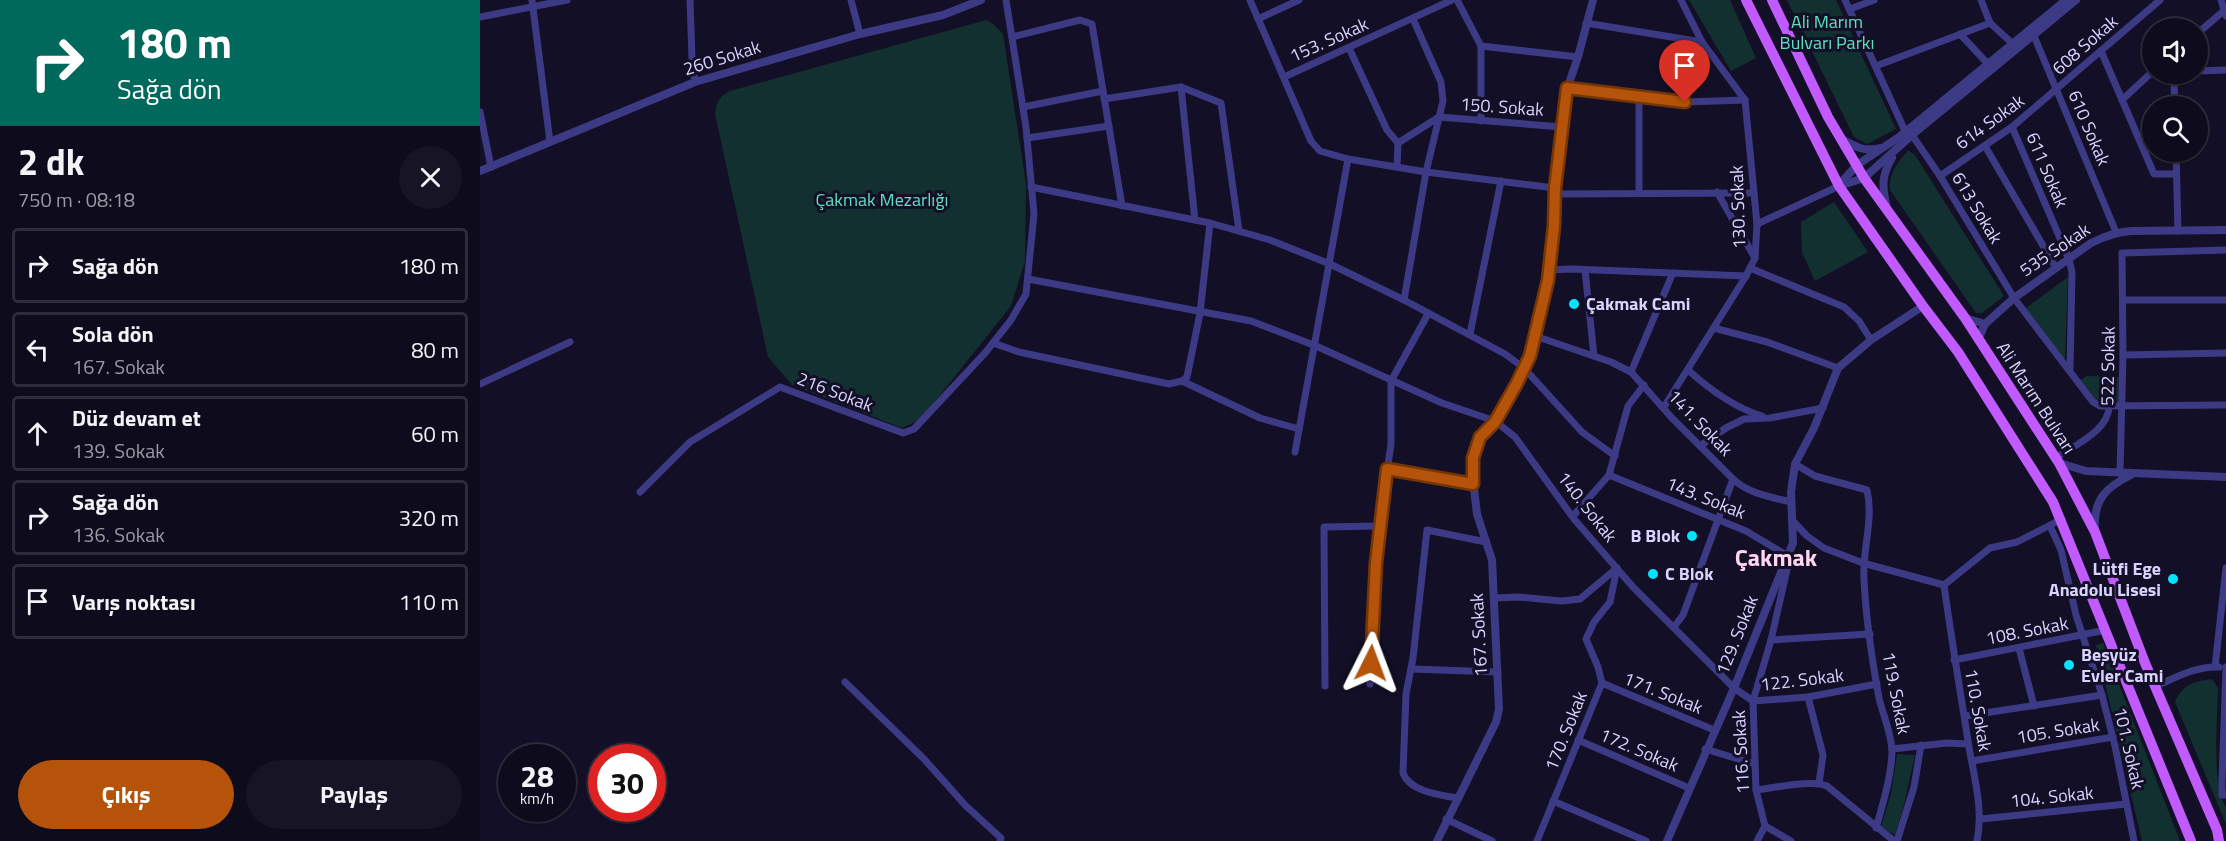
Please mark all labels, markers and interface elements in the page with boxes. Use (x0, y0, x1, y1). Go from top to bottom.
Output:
park label: Ali Marım Bulvarı Parkı (1780, 8, 1874, 56)
street label: 608 Sokak (2046, 8, 2124, 81)
text: 180 m (117, 10, 232, 74)
street label: 153. Sokak (1285, 10, 1373, 69)
map controls (2142, 18, 2208, 162)
button: sound (2142, 18, 2208, 84)
icon: right (18, 24, 96, 102)
street label: 260 Sokak (680, 33, 764, 82)
pin (1659, 40, 1710, 102)
icon: arrive (1668, 49, 1701, 82)
text: Sağa dön (117, 68, 222, 109)
street label: 610 Sokak (2061, 86, 2118, 170)
street label: 614 Sokak (1950, 87, 2030, 156)
street label: 150. Sokak (1459, 90, 1545, 123)
button: search (2142, 96, 2208, 162)
street label: 611 Sokak (2019, 128, 2076, 212)
text: 2 dk (18, 134, 84, 189)
button: close (399, 146, 462, 209)
street label: 130. Sokak (1723, 164, 1752, 249)
street label: 613 Sokak (1945, 167, 2010, 249)
text: 750 m · 08:18 (18, 184, 135, 215)
park label: Çakmak Mezarlığı (816, 186, 948, 213)
street label: 535 Sokak (2014, 216, 2096, 283)
icon: right (21, 249, 54, 282)
text: Sağa dön (72, 249, 159, 283)
text: 180 m (399, 249, 459, 283)
place label: Çakmak Cami (1586, 290, 1691, 317)
marker: Çakmak Cami (1567, 297, 1581, 311)
text: Sola dön (72, 317, 154, 351)
street label: 522 Sokak (2093, 326, 2122, 406)
icon: left (21, 333, 54, 366)
text: 80 m (411, 333, 459, 367)
street label: Ali Marım Bulvarı (1990, 336, 2083, 459)
text: 167. Sokak (72, 351, 165, 382)
street label: 216 Sokak (793, 365, 878, 419)
street label: 141. Sokak (1662, 383, 1739, 462)
text: Düz devam et (72, 401, 201, 435)
icon: ahead (21, 417, 54, 450)
text: 60 m (411, 417, 459, 451)
text: 139. Sokak (72, 435, 165, 466)
street label: 140. Sokak (1551, 465, 1624, 548)
street label: 143. Sokak (1662, 469, 1750, 526)
text: Sağa dön (72, 485, 159, 519)
icon: right (21, 501, 54, 534)
text: 320 m (399, 501, 459, 535)
text: 136. Sokak (72, 519, 165, 550)
place label: B Blok (1630, 522, 1681, 549)
marker: B Blok (1685, 529, 1699, 543)
district label: Çakmak (1735, 539, 1818, 575)
place label: Lütfi Ege Anadolu Lisesi (2049, 555, 2161, 603)
place label: C Blok (1665, 560, 1714, 587)
marker: C Blok (1646, 567, 1660, 581)
marker: Lütfi Ege Anadolu Lisesi (2166, 572, 2180, 586)
icon: arrive (21, 585, 54, 618)
text: Varış noktası (72, 585, 196, 619)
text: 110 m (399, 585, 459, 619)
street label: 129. Sokak (1708, 591, 1765, 679)
street label: 167. Sokak (1463, 592, 1494, 677)
street label: 108. Sokak (1983, 609, 2071, 652)
position arrow (1339, 631, 1403, 695)
place label: Beşyüz Evler Cami (2081, 641, 2163, 689)
street label: 119. Sokak (1875, 649, 1918, 737)
marker: Beşyüz Evler Cami (2062, 658, 2076, 672)
street label: 122. Sokak (1759, 661, 1845, 698)
street label: 171. Sokak (1619, 664, 1707, 721)
street label: 110. Sokak (1958, 666, 1999, 754)
street label: 170. Sokak (1537, 687, 1594, 775)
street label: 101. Sokak (2107, 704, 2152, 792)
street label: 116. Sokak (1725, 709, 1756, 794)
street label: 105. Sokak (2015, 711, 2102, 750)
street label: 172. Sokak (1595, 721, 1683, 778)
speed limit sign: 30 (588, 744, 666, 822)
text: 28 (520, 753, 554, 799)
button: Çıkış (18, 760, 234, 829)
button: Paylaş (246, 760, 462, 829)
street label: 104. Sokak (2009, 779, 2095, 814)
text: km/h (520, 787, 554, 810)

